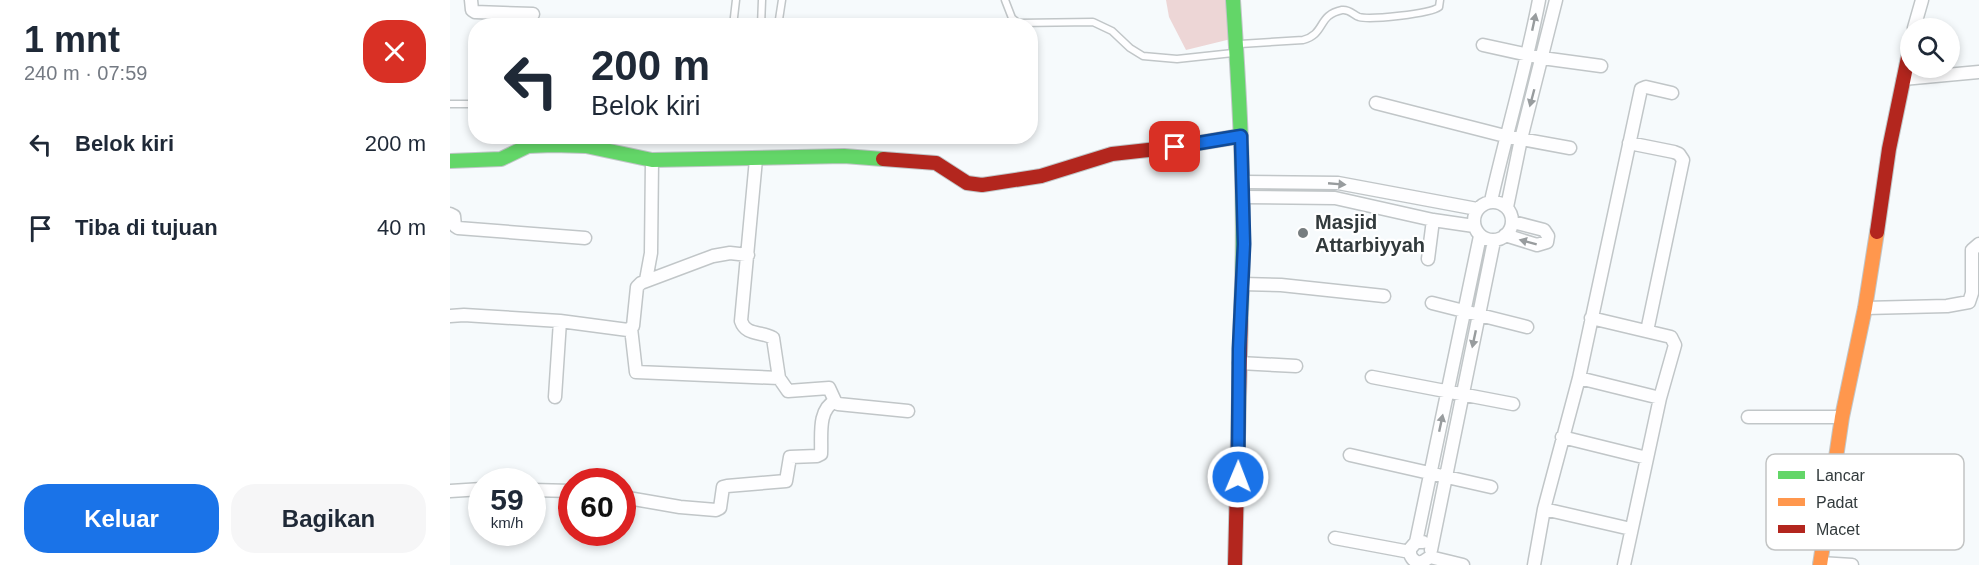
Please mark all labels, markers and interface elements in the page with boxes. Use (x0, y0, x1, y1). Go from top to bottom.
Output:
one-way arrow (1530, 12, 1540, 31)
map controls (1900, 18, 1960, 78)
button: search (1900, 18, 1960, 78)
text: 1 mnt (24, 19, 120, 60)
button: close (363, 20, 426, 83)
icon: left (492, 42, 570, 120)
text: 200 m (591, 42, 710, 89)
text: 240 m · 07:59 (24, 62, 147, 84)
one-way arrow (1527, 89, 1536, 107)
text: Belok kiri (591, 91, 701, 121)
pin (1149, 121, 1200, 172)
icon: left (24, 128, 57, 161)
icon: arrive (1158, 130, 1191, 163)
text: Belok kiri (75, 131, 174, 156)
text: 200 m (365, 131, 426, 156)
one-way arrow (1327, 179, 1346, 189)
place label: Masjid Attarbiyyah (1315, 211, 1425, 256)
icon: arrive (24, 212, 57, 245)
text: Tiba di tujuan (75, 215, 218, 240)
text: 40 m (377, 215, 426, 240)
marker: Masjid Attarbiyyah (1296, 226, 1310, 240)
one-way arrow (1519, 237, 1537, 246)
one-way arrow (1469, 330, 1478, 349)
one-way arrow (1437, 414, 1446, 433)
position arrow (1206, 445, 1270, 509)
legend (1766, 454, 1964, 550)
text: Lancar (1816, 467, 1866, 484)
speed limit sign: 60 (558, 468, 636, 546)
text: 59 (490, 483, 524, 516)
button: Keluar (24, 484, 219, 553)
button: Bagikan (231, 484, 426, 553)
text: Padat (1816, 494, 1858, 511)
text: km/h (491, 514, 523, 531)
text: Macet (1816, 521, 1860, 538)

